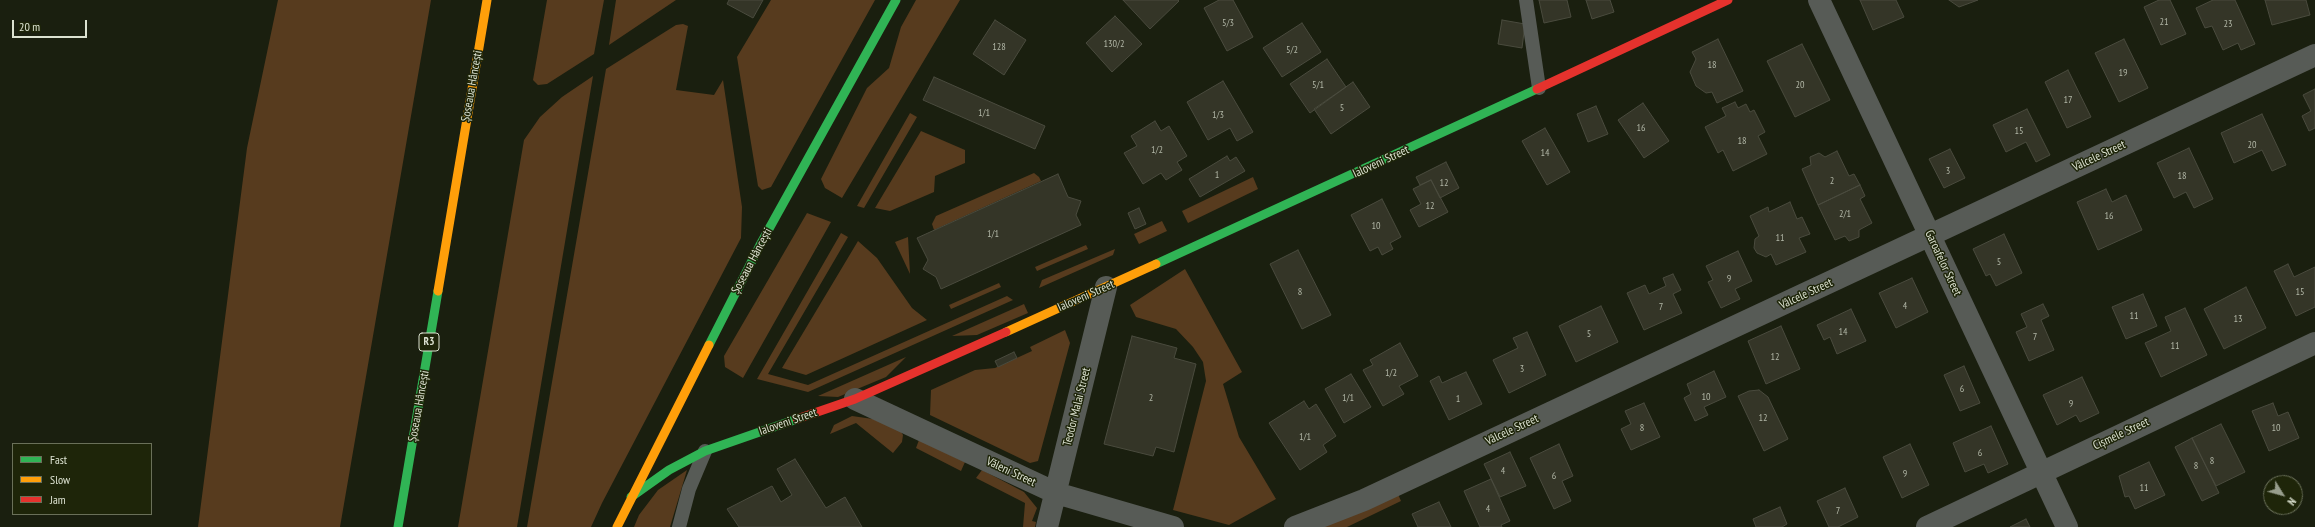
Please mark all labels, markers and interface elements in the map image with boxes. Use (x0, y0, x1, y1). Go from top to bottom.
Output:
scale bar (14, 12, 89, 38)
house number: 21 (2160, 16, 2168, 28)
house number: 5/3 (1222, 17, 1234, 29)
house number: 23 (2224, 18, 2232, 30)
text: 20 m (19, 19, 40, 34)
house number: 130/2 (1104, 38, 1124, 50)
house number: 128 (992, 41, 1006, 53)
house number: 5/2 (1286, 44, 1298, 56)
street label: Șoseaua Hâncești (459, 49, 485, 123)
house number: 18 (1708, 59, 1716, 71)
house number: 19 (2119, 67, 2127, 79)
house number: 5/1 (1312, 79, 1324, 91)
house number: 20 (1796, 79, 1804, 91)
house number: 17 (2064, 94, 2072, 106)
house number: 5 (1340, 102, 1344, 114)
house number: 1/1 (978, 107, 990, 119)
house number: 1/3 (1212, 109, 1224, 121)
house number: 16 (1637, 122, 1645, 134)
house number: 15 (2015, 125, 2023, 137)
house number: 18 (1738, 135, 1746, 147)
street label: Vâlcele Street (2070, 137, 2128, 175)
house number: 20 (2248, 139, 2256, 151)
street label: Ialoveni Street (1351, 143, 1411, 181)
house number: 1/2 (1151, 144, 1163, 156)
house number: 14 (1541, 147, 1549, 159)
house number: 3 (1946, 165, 1950, 177)
house number: 1 (1215, 169, 1219, 181)
house number: 18 (2178, 170, 2186, 182)
house number: 2 (1830, 175, 1834, 187)
house number: 12 (1440, 177, 1448, 189)
house number: 12 (1426, 200, 1434, 212)
house number: 2/1 (1839, 208, 1851, 220)
house number: 16 (2105, 210, 2113, 222)
house number: 10 (1372, 220, 1380, 232)
street label: Șoseaua Hâncești (729, 226, 775, 296)
house number: 1/1 (987, 228, 999, 240)
street label: Garoafelor Street (1922, 228, 1964, 298)
house number: 11 (1776, 232, 1784, 244)
house number: 5 (1997, 256, 2001, 268)
house number: 9 (1727, 273, 1731, 285)
street label: Vâlcele Street (1777, 275, 1835, 313)
street label: Ialoveni Street (1056, 277, 1116, 315)
house number: 8 (1298, 286, 1302, 298)
house number: 15 (2296, 286, 2304, 298)
house number: 4 (1903, 300, 1907, 312)
house number: 7 (1659, 301, 1663, 313)
house number: 11 (2130, 310, 2138, 322)
house number: 13 (2234, 313, 2242, 325)
house number: 14 (1839, 326, 1847, 338)
house number: 5 (1587, 328, 1591, 340)
house number: 7 (2033, 331, 2037, 343)
road number: R3 (419, 333, 439, 351)
house number: 11 (2171, 340, 2179, 352)
house number: 12 (1771, 351, 1779, 363)
house number: 3 (1520, 363, 1524, 375)
street label: Teodor Malai Street (1060, 366, 1094, 448)
house number: 1/2 (1385, 367, 1397, 379)
street label: Șoseaua Hâncești (406, 369, 432, 443)
house number: 6 (1960, 383, 1964, 395)
house number: 10 (1702, 391, 1710, 403)
house number: 2 (1149, 392, 1153, 404)
house number: 1/1 (1342, 392, 1354, 404)
house number: 1 (1456, 393, 1460, 405)
house number: 9 (2069, 398, 2073, 410)
street label: Ialoveni Street (757, 405, 819, 439)
street label: Vâlcele Street (1483, 411, 1541, 449)
house number: 12 (1759, 412, 1767, 424)
street label: Cișmele Street (2091, 415, 2151, 453)
house number: 8 (1640, 422, 1644, 434)
house number: 10 (2272, 422, 2280, 434)
house number: 1/1 (1299, 431, 1311, 443)
legend (12, 443, 152, 515)
house number: 6 (1978, 447, 1982, 459)
text: Fast (50, 452, 67, 467)
street label: Văleni Street (984, 454, 1038, 490)
house number: 8 (2210, 455, 2214, 467)
house number: 8 (2194, 460, 2198, 472)
house number: 4 (1501, 465, 1505, 477)
house number: 9 (1903, 468, 1907, 480)
house number: 6 (1552, 470, 1556, 482)
text: Slow (50, 472, 70, 487)
north arrow (2263, 475, 2303, 515)
house number: 11 (2140, 482, 2148, 494)
text: Jam (50, 492, 66, 507)
text: N (2284, 495, 2299, 508)
house number: 4 (1486, 503, 1490, 515)
house number: 7 (1836, 505, 1840, 517)

